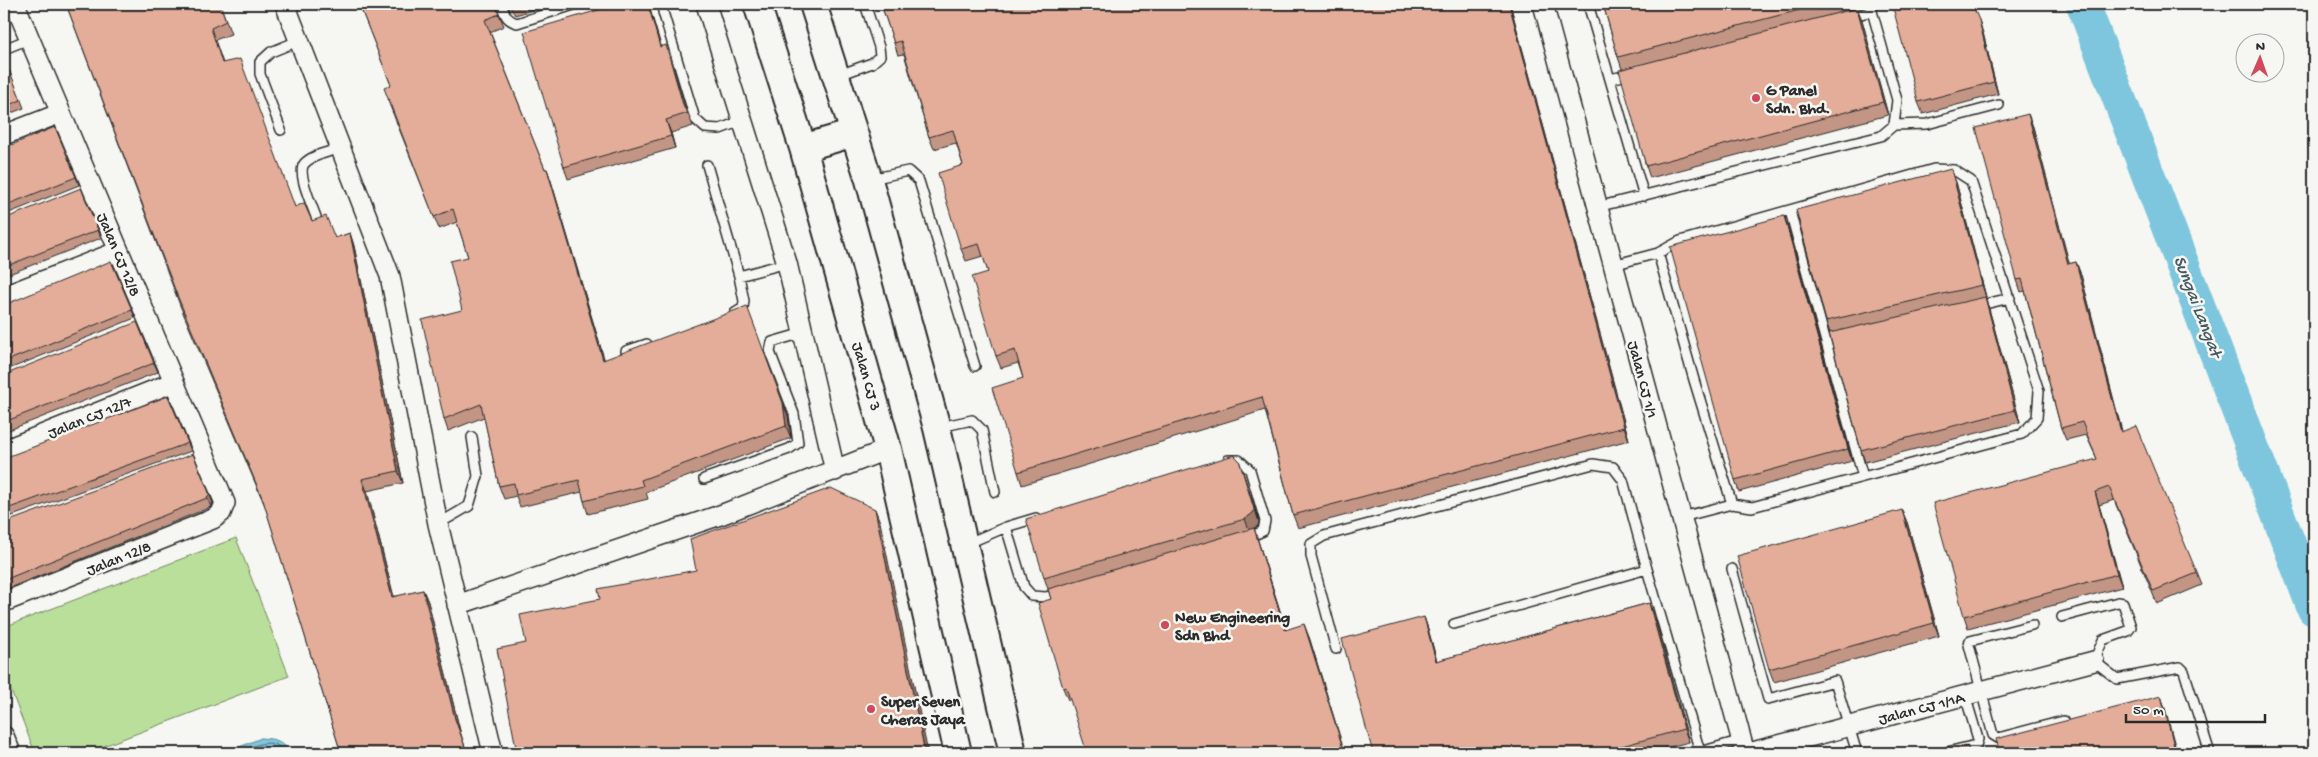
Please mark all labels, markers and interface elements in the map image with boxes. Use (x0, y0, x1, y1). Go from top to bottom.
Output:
north arrow (2236, 32, 2286, 82)
text: N (2256, 39, 2265, 56)
place label: G Panel Sdn. Bhd. (1766, 83, 1830, 120)
marker: G Panel Sdn. Bhd. (1750, 92, 1762, 104)
street label: Jalan CJ 12/8 (91, 211, 143, 300)
water label: Sungai Langat (2168, 253, 2227, 364)
street label: Jalan CJ 1/1 (1621, 339, 1660, 420)
street label: Jalan CJ 3 (846, 341, 883, 413)
street label: Jalan CJ 12/7 (46, 394, 136, 445)
street label: Jalan 12/8 (84, 539, 155, 582)
place label: New Engineering Sdn Bhd (1175, 610, 1290, 647)
marker: New Engineering Sdn Bhd (1159, 619, 1171, 631)
street label: Jalan CJ 1/1A (1877, 689, 1969, 731)
scale bar (2126, 692, 2264, 724)
place label: Super Seven Cheras Jaya (880, 694, 966, 731)
text: 50 m (2133, 702, 2164, 720)
marker: Super Seven Cheras Jaya (865, 703, 877, 715)

